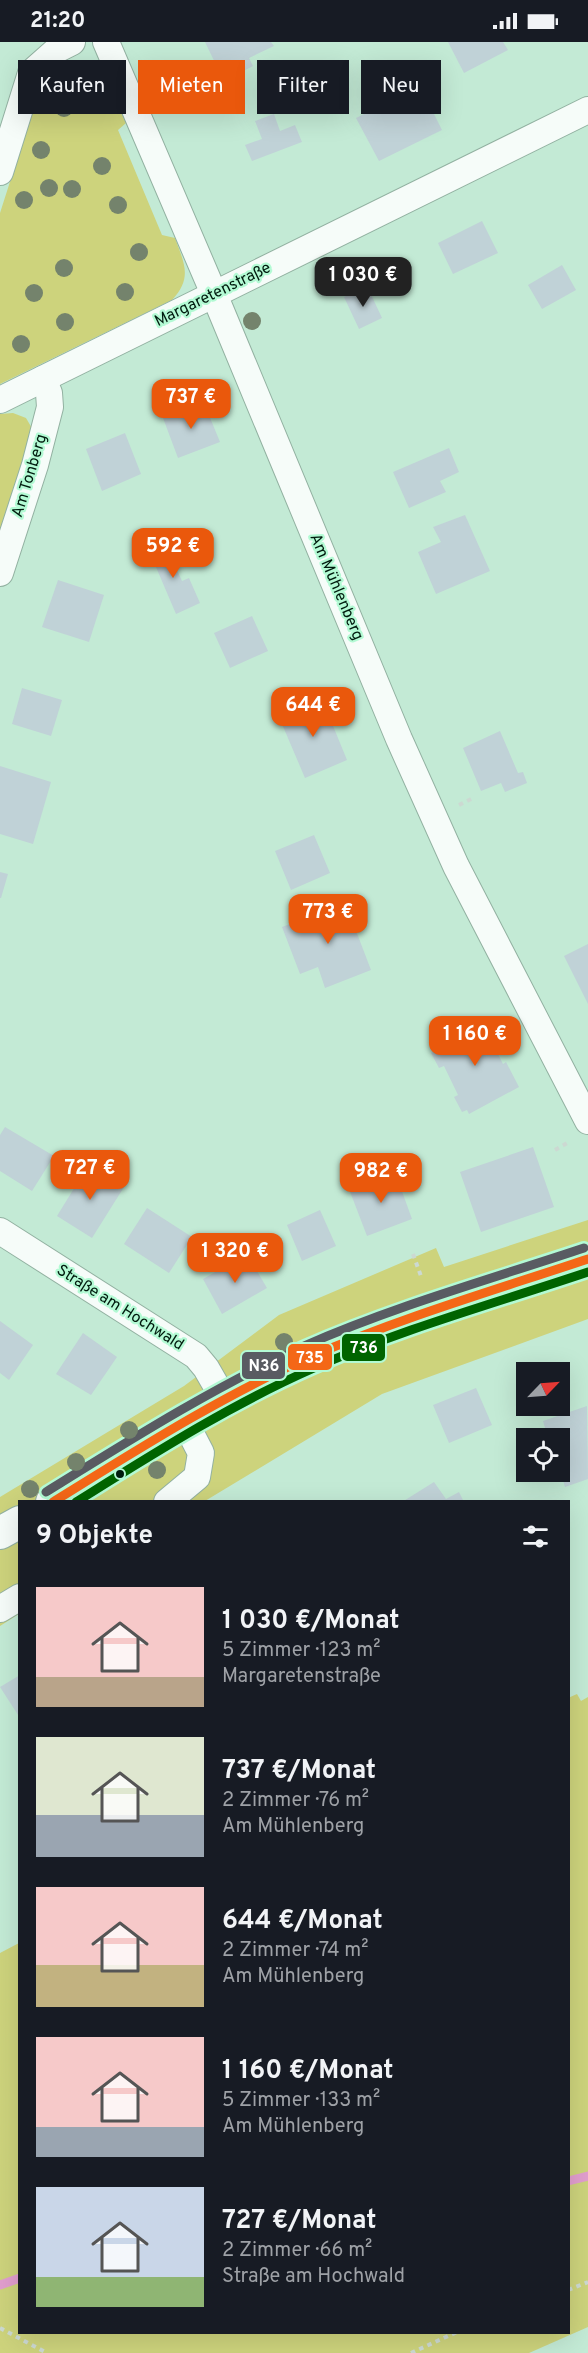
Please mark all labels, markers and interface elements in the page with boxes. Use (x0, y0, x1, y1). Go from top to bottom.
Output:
text: 21:20 (30, 8, 86, 35)
chip: Kaufen (18, 60, 126, 114)
chip: Mieten (138, 60, 245, 114)
chip: Filter (257, 60, 349, 114)
chip: Neu (361, 60, 441, 114)
pin: 1 030 € (308, 257, 418, 308)
street label: Margaretenstraße (152, 258, 274, 332)
text: 1 030 € (329, 263, 397, 289)
pin: 737 € (149, 379, 233, 430)
text: 737 € (166, 385, 216, 411)
street label: Am Tonberg (8, 432, 52, 520)
pin: 592 € (131, 528, 215, 579)
street label: Am Mühlenberg (305, 531, 367, 643)
text: 592 € (146, 534, 200, 560)
pin: 644 € (271, 687, 355, 738)
text: 644 € (285, 693, 341, 719)
pin: 773 € (286, 894, 370, 945)
text: 773 € (303, 900, 353, 926)
pin: 1 160 € (420, 1016, 530, 1067)
text: 1 160 € (443, 1022, 507, 1048)
pin: 727 € (48, 1150, 132, 1201)
pin: 982 € (339, 1153, 423, 1204)
text: 727 € (65, 1156, 115, 1182)
text: 982 € (354, 1159, 408, 1185)
pin: 1 320 € (180, 1233, 290, 1284)
text: 1 320 € (201, 1239, 269, 1265)
street label: Straße am Hochwald (53, 1261, 187, 1355)
line badge: 736 (341, 1333, 386, 1362)
text: 736 (350, 1339, 378, 1359)
line badge: 735 (287, 1343, 333, 1371)
text: 735 (296, 1349, 324, 1369)
line badge: N36 (241, 1351, 286, 1380)
text: N36 (249, 1357, 279, 1377)
north arrow (516, 1362, 570, 1416)
map controls (516, 1362, 570, 1482)
button: locate (516, 1428, 570, 1482)
unlabelled marker (114, 1468, 126, 1480)
text: 9 Objekte (36, 1520, 153, 1553)
icon: filters (519, 1520, 552, 1553)
text: 1 030 €/Monat (222, 1605, 399, 1638)
icon: home (84, 1611, 156, 1683)
text: 5 Zimmer · 123 m² (222, 1638, 380, 1664)
text: Margaretenstraße (222, 1664, 381, 1690)
text: 737 €/Monat (222, 1755, 376, 1788)
icon: home (84, 1761, 156, 1833)
text: 2 Zimmer · 76 m² (222, 1788, 369, 1814)
text: Am Mühlenberg (222, 1814, 364, 1840)
text: 644 €/Monat (222, 1905, 383, 1938)
icon: home (84, 1911, 156, 1983)
text: 2 Zimmer · 74 m² (222, 1938, 369, 1964)
text: Am Mühlenberg (222, 1964, 364, 1990)
text: 1 160 €/Monat (222, 2055, 394, 2088)
icon: home (84, 2061, 156, 2133)
text: 5 Zimmer · 133 m² (222, 2088, 380, 2114)
text: Am Mühlenberg (222, 2114, 364, 2140)
text: 727 €/Monat (222, 2205, 376, 2238)
icon: home (84, 2211, 156, 2283)
text: 2 Zimmer · 66 m² (222, 2238, 372, 2264)
text: Straße am Hochwald (222, 2264, 405, 2290)

